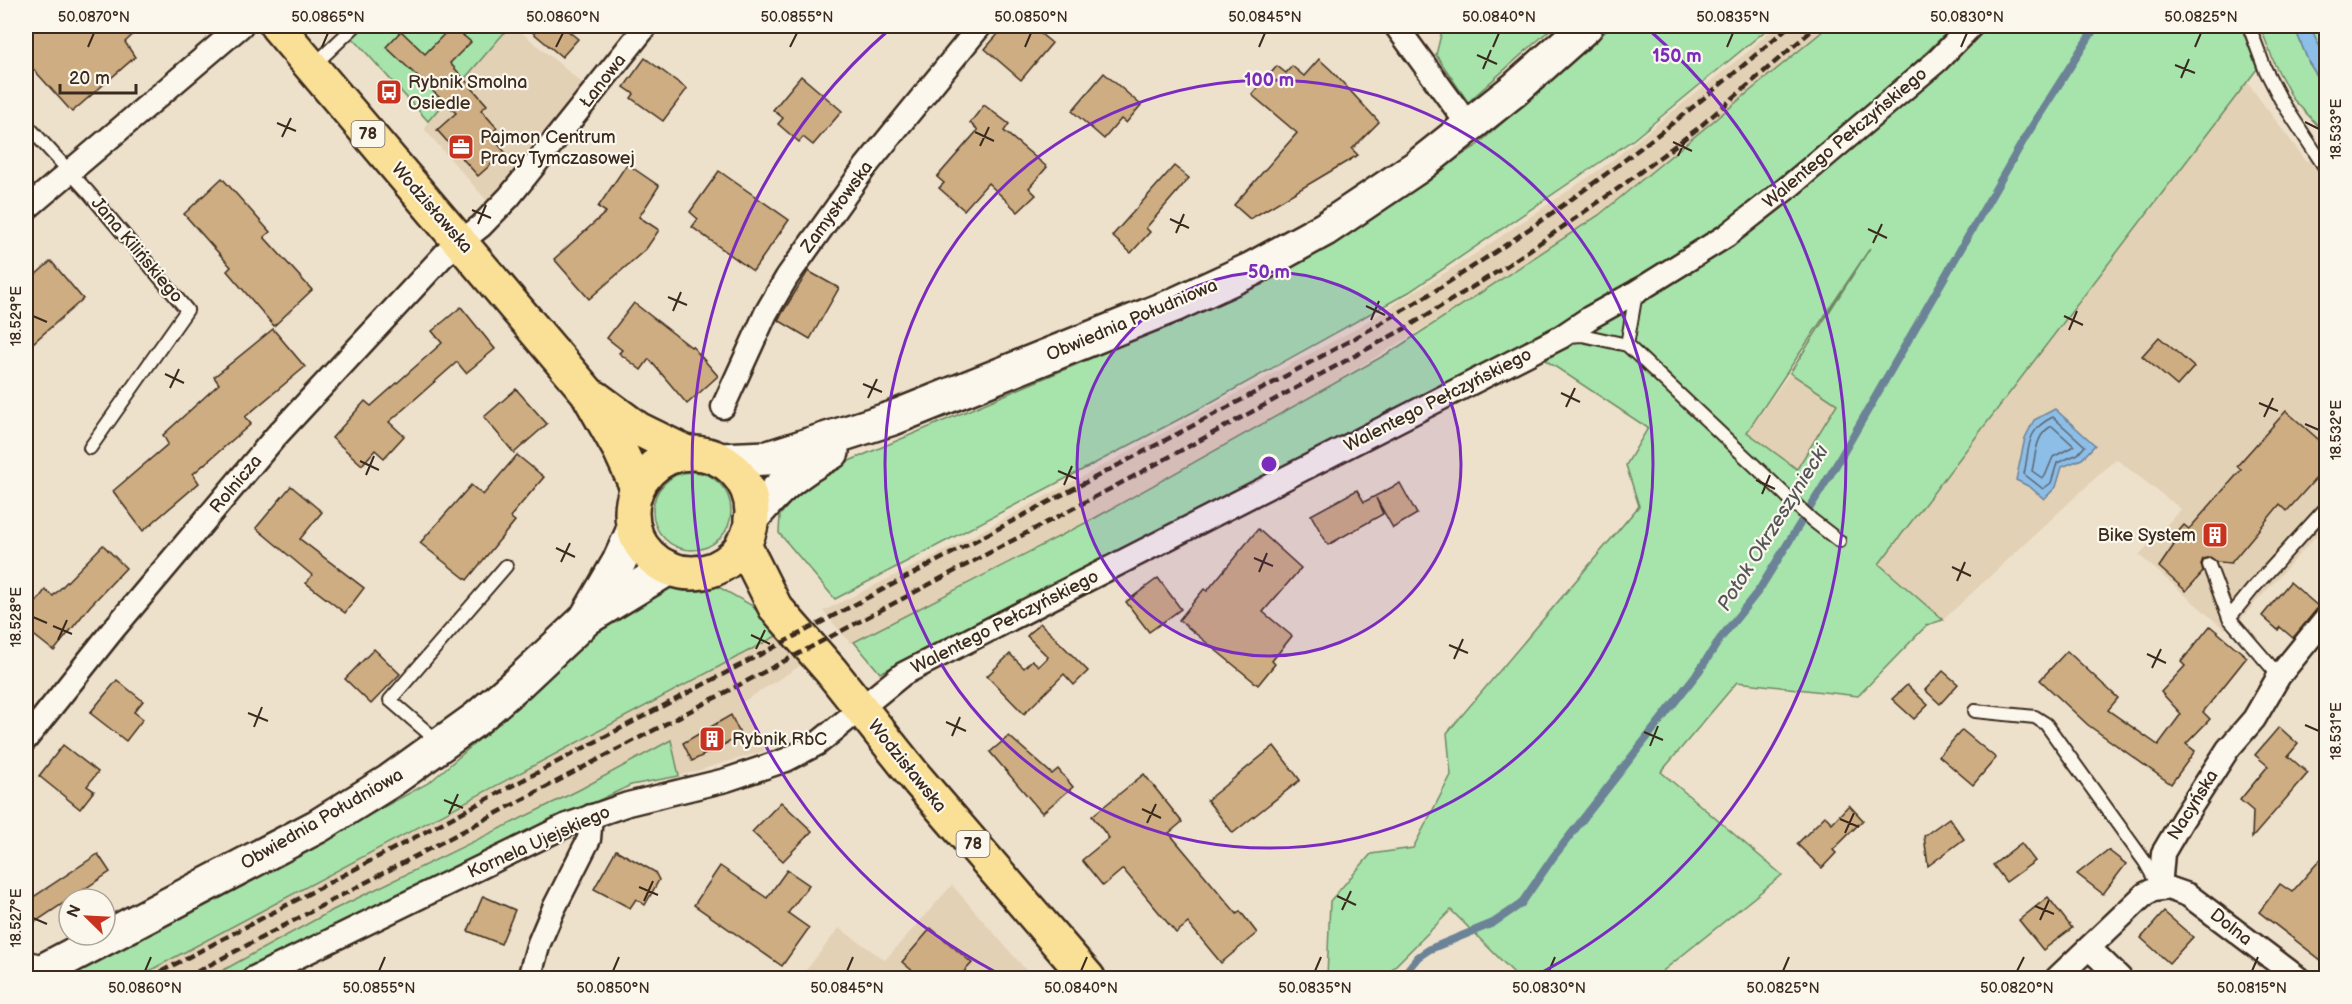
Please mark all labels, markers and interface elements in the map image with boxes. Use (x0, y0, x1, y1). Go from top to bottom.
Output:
text: 50.0870°N (58, 8, 130, 27)
text: 50.0865°N (291, 8, 365, 27)
text: 50.0860°N (526, 8, 600, 27)
text: 50.0855°N (760, 8, 834, 27)
text: 50.0850°N (994, 8, 1068, 27)
text: 50.0845°N (1228, 8, 1302, 27)
text: 50.0840°N (1462, 8, 1536, 27)
text: 50.0835°N (1696, 8, 1770, 27)
text: 50.0830°N (1930, 8, 2004, 27)
text: 50.0825°N (2164, 8, 2238, 27)
text: 150 m (1652, 46, 1702, 67)
street label: Łanowa (575, 50, 631, 112)
scale bar (60, 57, 136, 95)
street label: Walentego Pełczyńskiego (1759, 63, 1931, 213)
text: 20 m (69, 68, 110, 89)
text: 100 m (1244, 70, 1294, 91)
place label: Rybnik Smolna Osiedle (408, 72, 527, 114)
bus stop icon: Rybnik Smolna Osiedle (374, 77, 404, 107)
text: 18.533°E (2327, 98, 2346, 160)
road number: 78 (352, 121, 385, 147)
place label: Pajmon Centrum Pracy Tymczasowej (480, 127, 635, 169)
office icon: Pajmon Centrum Pracy Tymczasowej (446, 132, 476, 162)
street label: Zamysłowska (796, 157, 877, 258)
street label: Wodzisławska (387, 158, 477, 258)
street label: Jana Kilińskiego (87, 193, 187, 307)
text: 50 m (1248, 262, 1290, 283)
street label: Obwiednia Południowa (1043, 274, 1221, 366)
text: 18.529°E (7, 286, 26, 346)
street label: Walentego Pełczyńskiego (1341, 344, 1535, 456)
text: 18.532°E (2327, 400, 2346, 460)
water label: Potok Okrzeszyniecki (1712, 439, 1835, 615)
street label: Rolnicza (206, 451, 266, 517)
centre of rings (1259, 454, 1279, 474)
building icon: Bike System (2200, 520, 2230, 550)
place label: Bike System (2097, 525, 2196, 546)
street label: Walentego Pełczyńskiego (908, 566, 1102, 678)
text: 18.528°E (7, 587, 26, 647)
text: 18.531°E (2327, 702, 2346, 760)
street label: Wodzisławska (863, 715, 951, 817)
building icon: Rybnik RbC (697, 724, 727, 754)
place label: Rybnik RbC (732, 729, 827, 750)
street label: Obwiednia Południowa (237, 764, 407, 874)
street label: Nacyńska (2163, 766, 2223, 844)
street label: Kornela Ujejskiego (465, 801, 613, 883)
road number: 78 (956, 831, 990, 857)
north arrow (57, 887, 117, 947)
text: 18.527°E (7, 888, 26, 948)
text: N (64, 902, 86, 921)
street label: Dolna (2206, 904, 2256, 950)
text: 50.0860°N (108, 979, 182, 998)
text: 50.0855°N (342, 979, 416, 998)
text: 50.0850°N (576, 979, 650, 998)
text: 50.0845°N (810, 979, 884, 998)
text: 50.0840°N (1044, 979, 1118, 998)
text: 50.0835°N (1278, 979, 1352, 998)
text: 50.0830°N (1512, 979, 1586, 998)
text: 50.0825°N (1746, 979, 1820, 998)
text: 50.0820°N (1980, 979, 2054, 998)
text: 50.0815°N (2217, 979, 2287, 998)

